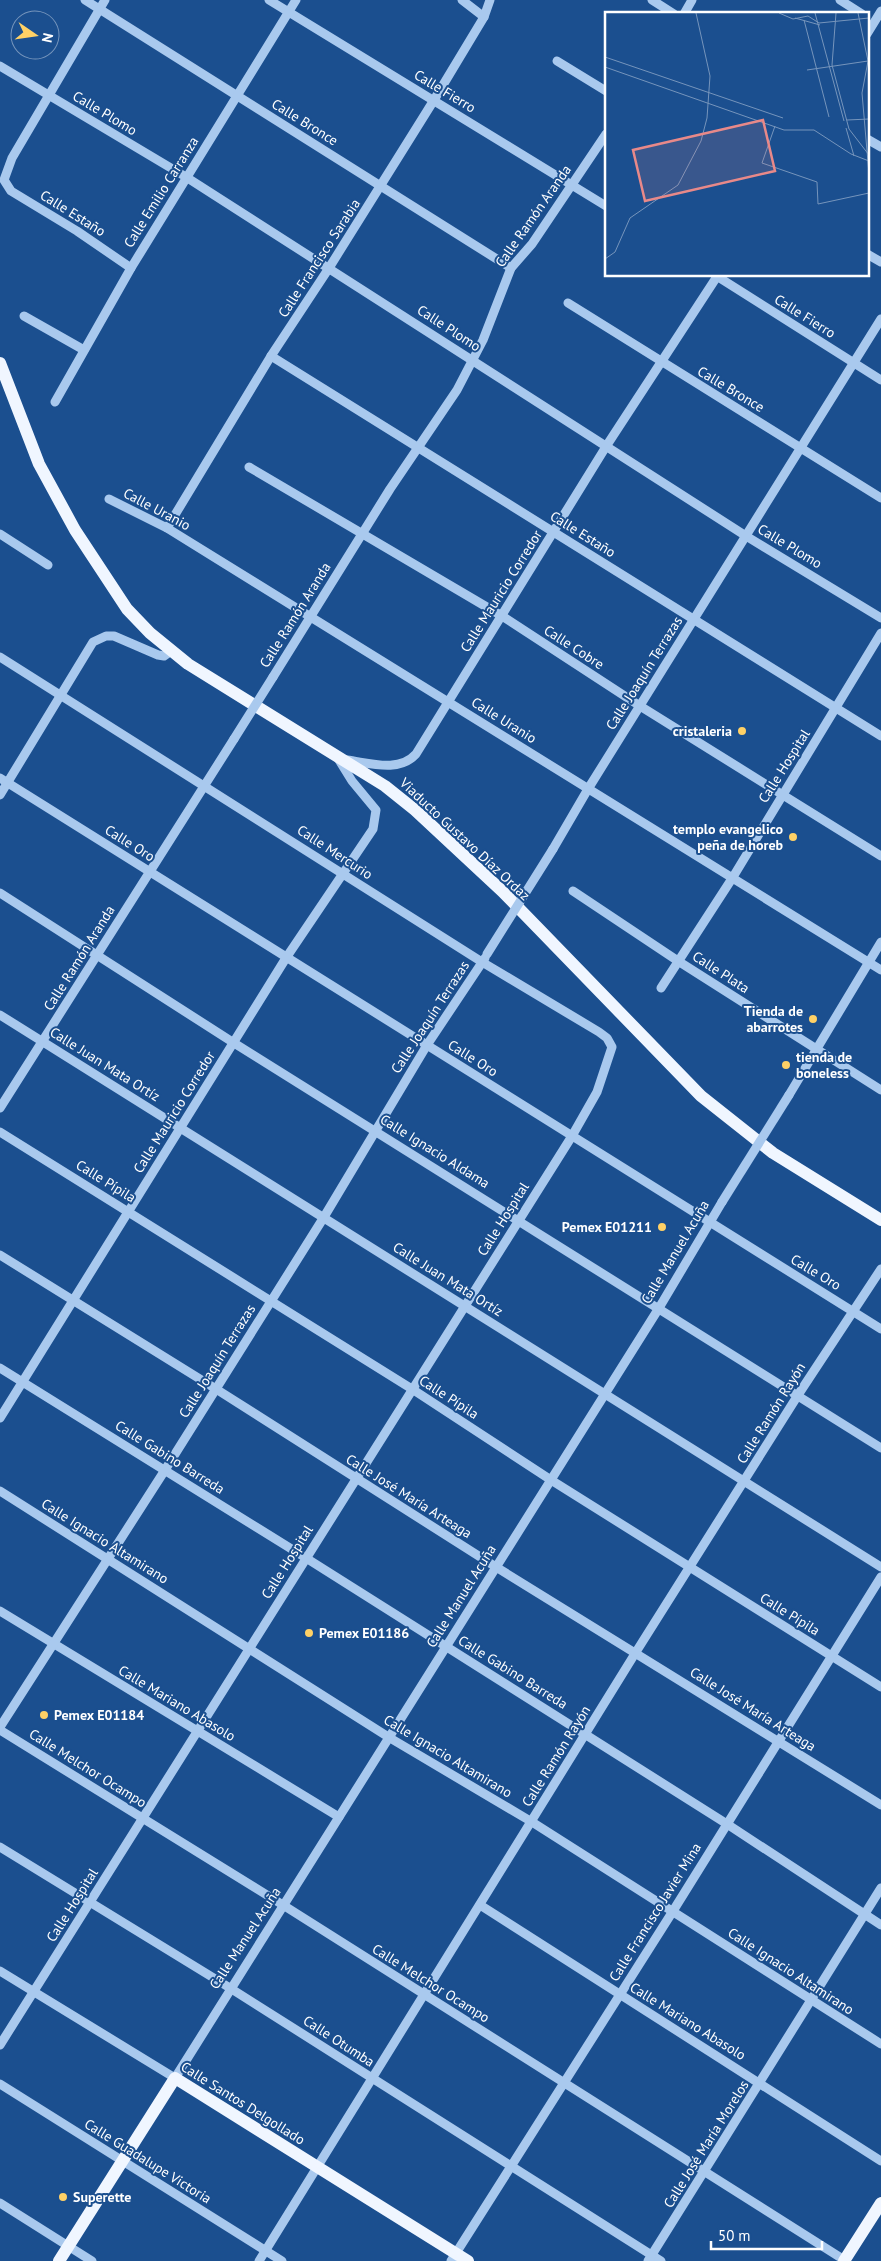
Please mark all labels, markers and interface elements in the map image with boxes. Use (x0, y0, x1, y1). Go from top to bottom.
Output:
north arrow (10, 10, 60, 60)
inset map (605, 12, 868, 276)
text: N (38, 31, 57, 44)
street label: Calle Fierro (411, 66, 479, 116)
street label: Calle Plomo (69, 87, 141, 139)
street label: Calle Bronce (268, 95, 342, 149)
street label: Calle Emilio Carranza (120, 133, 202, 251)
street label: Calle Ramón Aranda (491, 161, 575, 271)
street label: Calle Estaño (37, 186, 109, 240)
street label: Calle Francisco Sarabia (274, 195, 364, 321)
street label: Calle Fierro (771, 290, 839, 342)
street label: Calle Plomo (414, 301, 484, 355)
street label: Calle Bronce (694, 362, 768, 416)
street label: Calle Uranio (120, 484, 194, 534)
street label: Calle Estaño (547, 507, 619, 561)
street label: Calle Plomo (754, 520, 826, 572)
street label: Calle Mauricio Corredor (456, 526, 546, 655)
street label: Calle Ramón Aranda (255, 559, 335, 671)
street label: Calle Joaquín Terrazas (602, 613, 686, 733)
street label: Calle Cobre (541, 621, 607, 673)
street label: Calle Uranio (468, 693, 540, 747)
place label: cristaleria (673, 722, 732, 740)
marker: cristaleria (736, 725, 748, 737)
street label: Calle Hospital (754, 726, 814, 806)
street label: Viaducto Gustavo Díaz Ordaz (395, 773, 534, 904)
place label: templo evangelico peña de horeb (673, 820, 783, 854)
street label: Calle Oro (102, 821, 158, 865)
street label: Calle Mercurio (294, 821, 376, 883)
marker: templo evangelico peña de horeb (787, 831, 799, 843)
street label: Calle Ramón Aranda (39, 902, 119, 1014)
street label: Calle Plata (689, 947, 753, 997)
street label: Calle Joaquín Terrazas (387, 957, 473, 1077)
place label: Tienda de abarrotes (744, 1002, 803, 1036)
marker: Tienda de abarrotes (807, 1013, 819, 1025)
street label: Calle Juan Mata Ortíz (47, 1023, 163, 1105)
street label: Calle Oro (445, 1036, 501, 1080)
street label: Calle Mauricio Corredor (129, 1047, 219, 1176)
place label: tienda de boneless (796, 1048, 852, 1082)
marker: tienda de boneless (780, 1059, 792, 1071)
street label: Calle Ignacio Aldama (377, 1110, 493, 1192)
street label: Calle Pípila (73, 1156, 139, 1206)
street label: Calle Hospital (473, 1179, 533, 1259)
street label: Calle Manuel Acuña (637, 1197, 713, 1307)
place label: Pemex E01211 (562, 1218, 652, 1236)
marker: Pemex E01211 (656, 1221, 668, 1233)
street label: Calle Juan Mata Ortíz (390, 1238, 506, 1320)
street label: Calle Oro (788, 1250, 844, 1294)
street label: Calle Joaquín Terrazas (175, 1301, 259, 1421)
street label: Calle Ramón Rayón (733, 1359, 809, 1467)
street label: Calle Pípila (416, 1371, 482, 1423)
street label: Calle Gabino Barreda (112, 1416, 228, 1498)
street label: Calle José María Arteaga (343, 1450, 475, 1542)
street label: Calle Ignacio Altamirano (38, 1494, 172, 1588)
street label: Calle Hospital (257, 1522, 317, 1602)
street label: Calle Manuel Acuña (422, 1541, 500, 1651)
street label: Calle Pípila (757, 1589, 823, 1639)
place label: Pemex E01186 (319, 1624, 409, 1642)
marker: Pemex E01186 (303, 1627, 315, 1639)
street label: Calle Gabino Barreda (455, 1631, 571, 1713)
street label: Calle Mariano Abasolo (115, 1661, 239, 1745)
street label: Calle José María Arteaga (687, 1663, 819, 1755)
street label: Calle Ramón Rayón (518, 1702, 594, 1810)
place label: Pemex E01184 (54, 1706, 144, 1724)
marker: Pemex E01184 (38, 1709, 50, 1721)
street label: Calle Ignacio Altamirano (380, 1710, 516, 1802)
street label: Calle Melchor Ocampo (26, 1725, 150, 1811)
street label: Calle Francisco Javier Mina (605, 1839, 705, 1985)
street label: Calle Hospital (42, 1865, 102, 1945)
street label: Calle Manuel Acuña (205, 1884, 285, 1992)
street label: Calle Ignacio Altamirano (725, 1923, 857, 2019)
street label: Calle Melchor Ocampo (369, 1940, 493, 2026)
street label: Calle Mariano Abasolo (627, 1978, 749, 2064)
street label: Calle Otumba (300, 2011, 378, 2071)
street label: Calle Santos Delgollado (178, 2057, 308, 2149)
street label: Calle José María Morelos (659, 2077, 753, 2211)
street label: Calle Guadalupe Victoria (81, 2115, 215, 2207)
place label: Superette (73, 2188, 131, 2206)
marker: Superette (57, 2191, 69, 2203)
scale bar (711, 2218, 822, 2250)
text: 50 m (718, 2226, 751, 2245)

